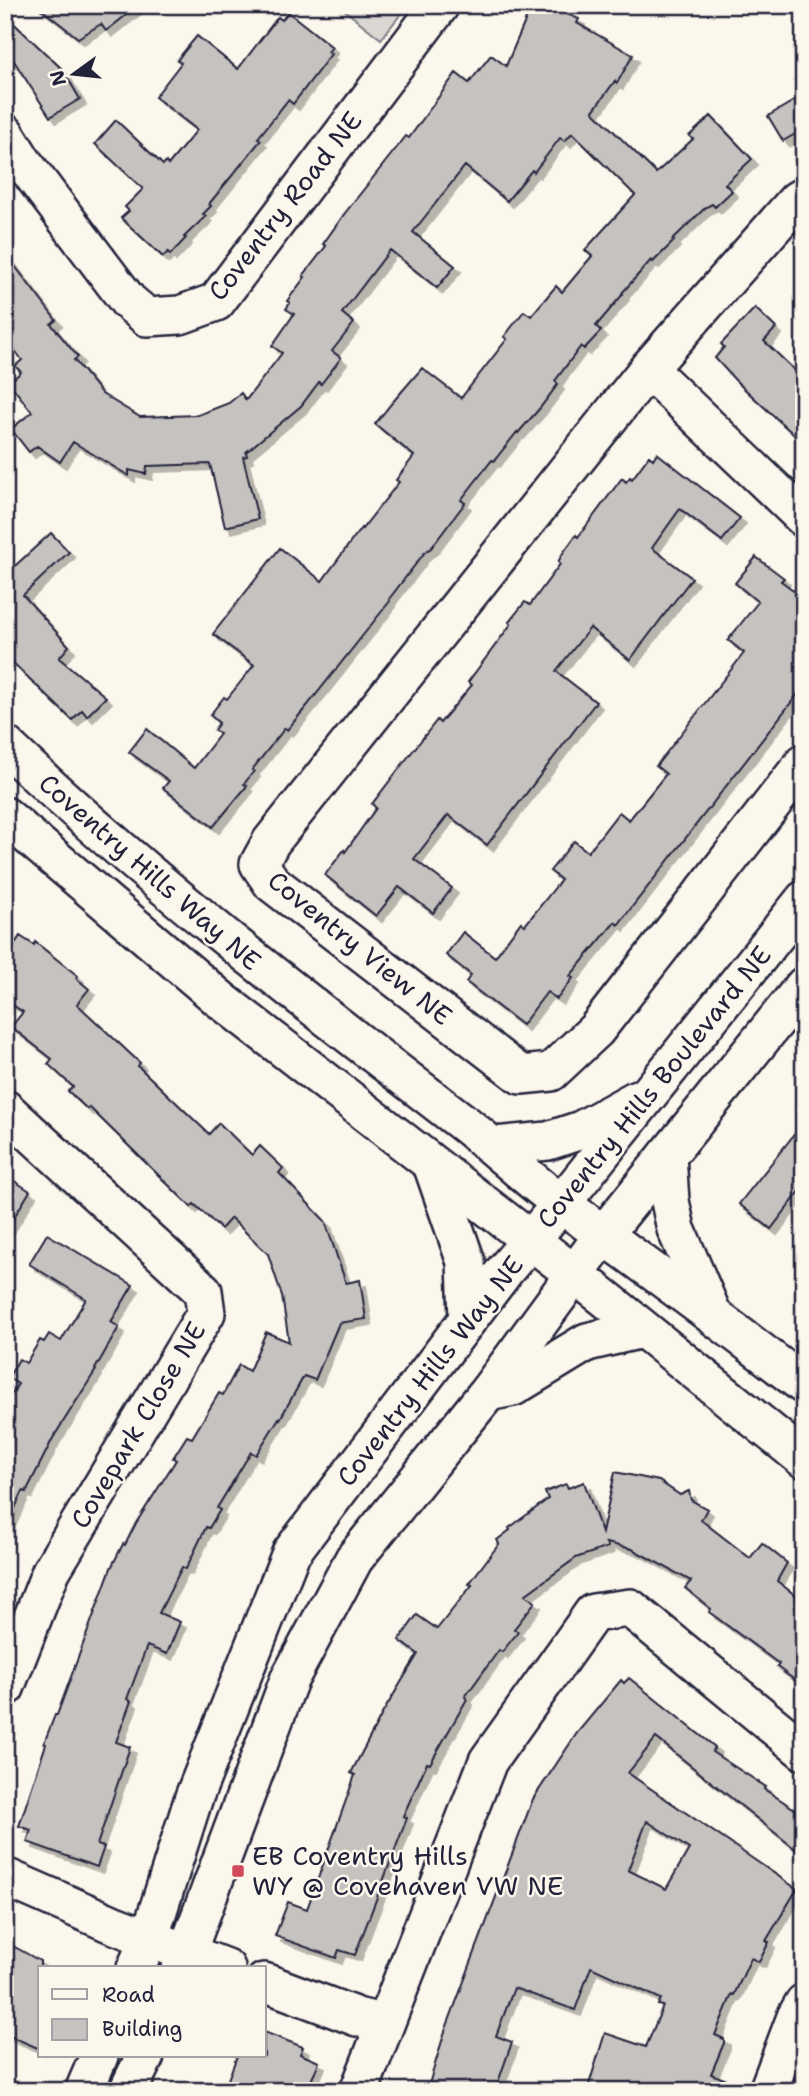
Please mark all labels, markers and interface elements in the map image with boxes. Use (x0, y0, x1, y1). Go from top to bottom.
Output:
north arrow (38, 38, 108, 108)
text: N (44, 68, 72, 89)
street label: Coventry Road NE (200, 104, 370, 308)
street label: Coventry Hills Way NE (32, 765, 269, 978)
street label: Coventry View NE (261, 863, 460, 1033)
street label: Coventry Hills Boulevard NE (529, 938, 779, 1235)
street label: Coventry Hills Way NE (328, 1248, 531, 1493)
street label: Covepark Close NE (62, 1315, 213, 1535)
place label: EB Coventry Hills WY @ Covehaven VW NE (252, 1838, 563, 1903)
marker: EB Coventry Hills WY @ Covehaven VW NE (230, 1863, 246, 1879)
legend (38, 1966, 266, 2058)
text: Road (102, 1981, 155, 2009)
text: Building (102, 2015, 182, 2043)

